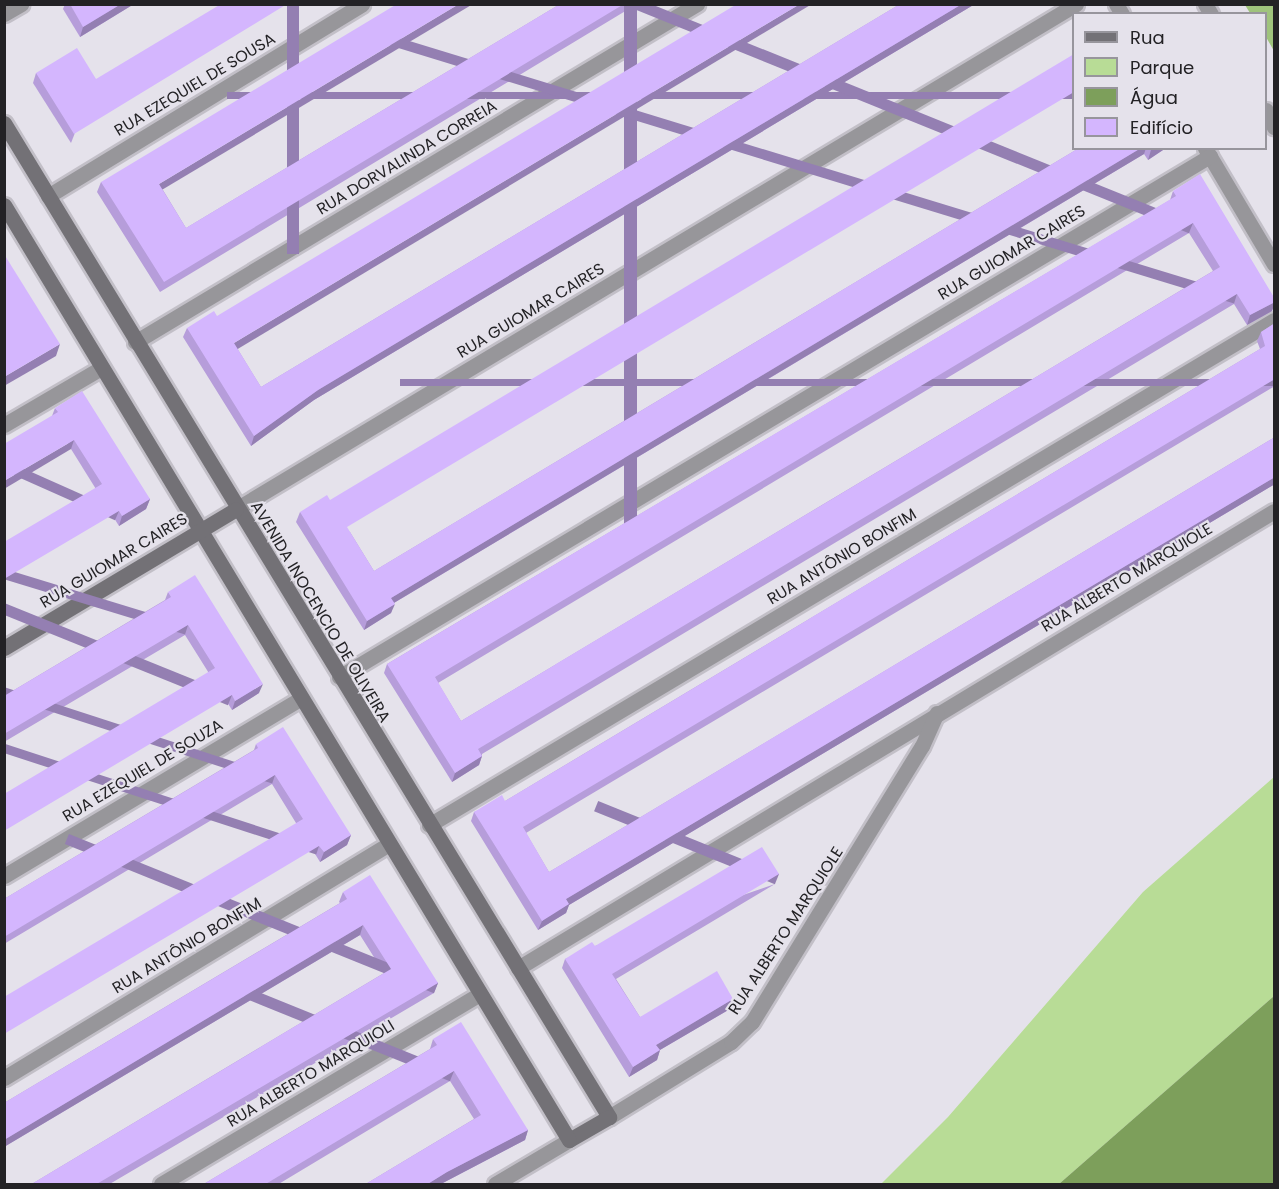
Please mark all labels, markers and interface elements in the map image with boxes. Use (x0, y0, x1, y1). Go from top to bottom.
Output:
legend (1072, 12, 1267, 150)
text: Rua (1130, 25, 1165, 50)
street label: RUA EZEQUIEL DE SOUSA (111, 29, 279, 141)
text: Parque (1130, 55, 1194, 80)
text: Água (1130, 85, 1178, 110)
street label: RUA DORVALINDA CORREIA (314, 97, 500, 219)
text: Edifício (1130, 115, 1193, 140)
street label: RUA GUIOMAR CAIRES (935, 201, 1089, 305)
street label: RUA GUIOMAR CAIRES (454, 259, 608, 363)
street label: AVENIDA INOCENCIO DE OLIVEIRA (246, 498, 394, 726)
street label: RUA ANTÔNIO BONFIM (764, 505, 920, 609)
street label: RUA GUIOMAR CAIRES (37, 509, 191, 613)
street label: RUA ALBERTO MARQUIOLE (1038, 519, 1216, 637)
street label: RUA EZEQUIEL DE SOUZA (59, 716, 227, 826)
street label: RUA ALBERTO MARQUIOLE (725, 844, 847, 1018)
street label: RUA ANTÔNIO BONFIM (109, 894, 265, 998)
street label: RUA ALBERTO MARQUIOLI (224, 1016, 398, 1132)

